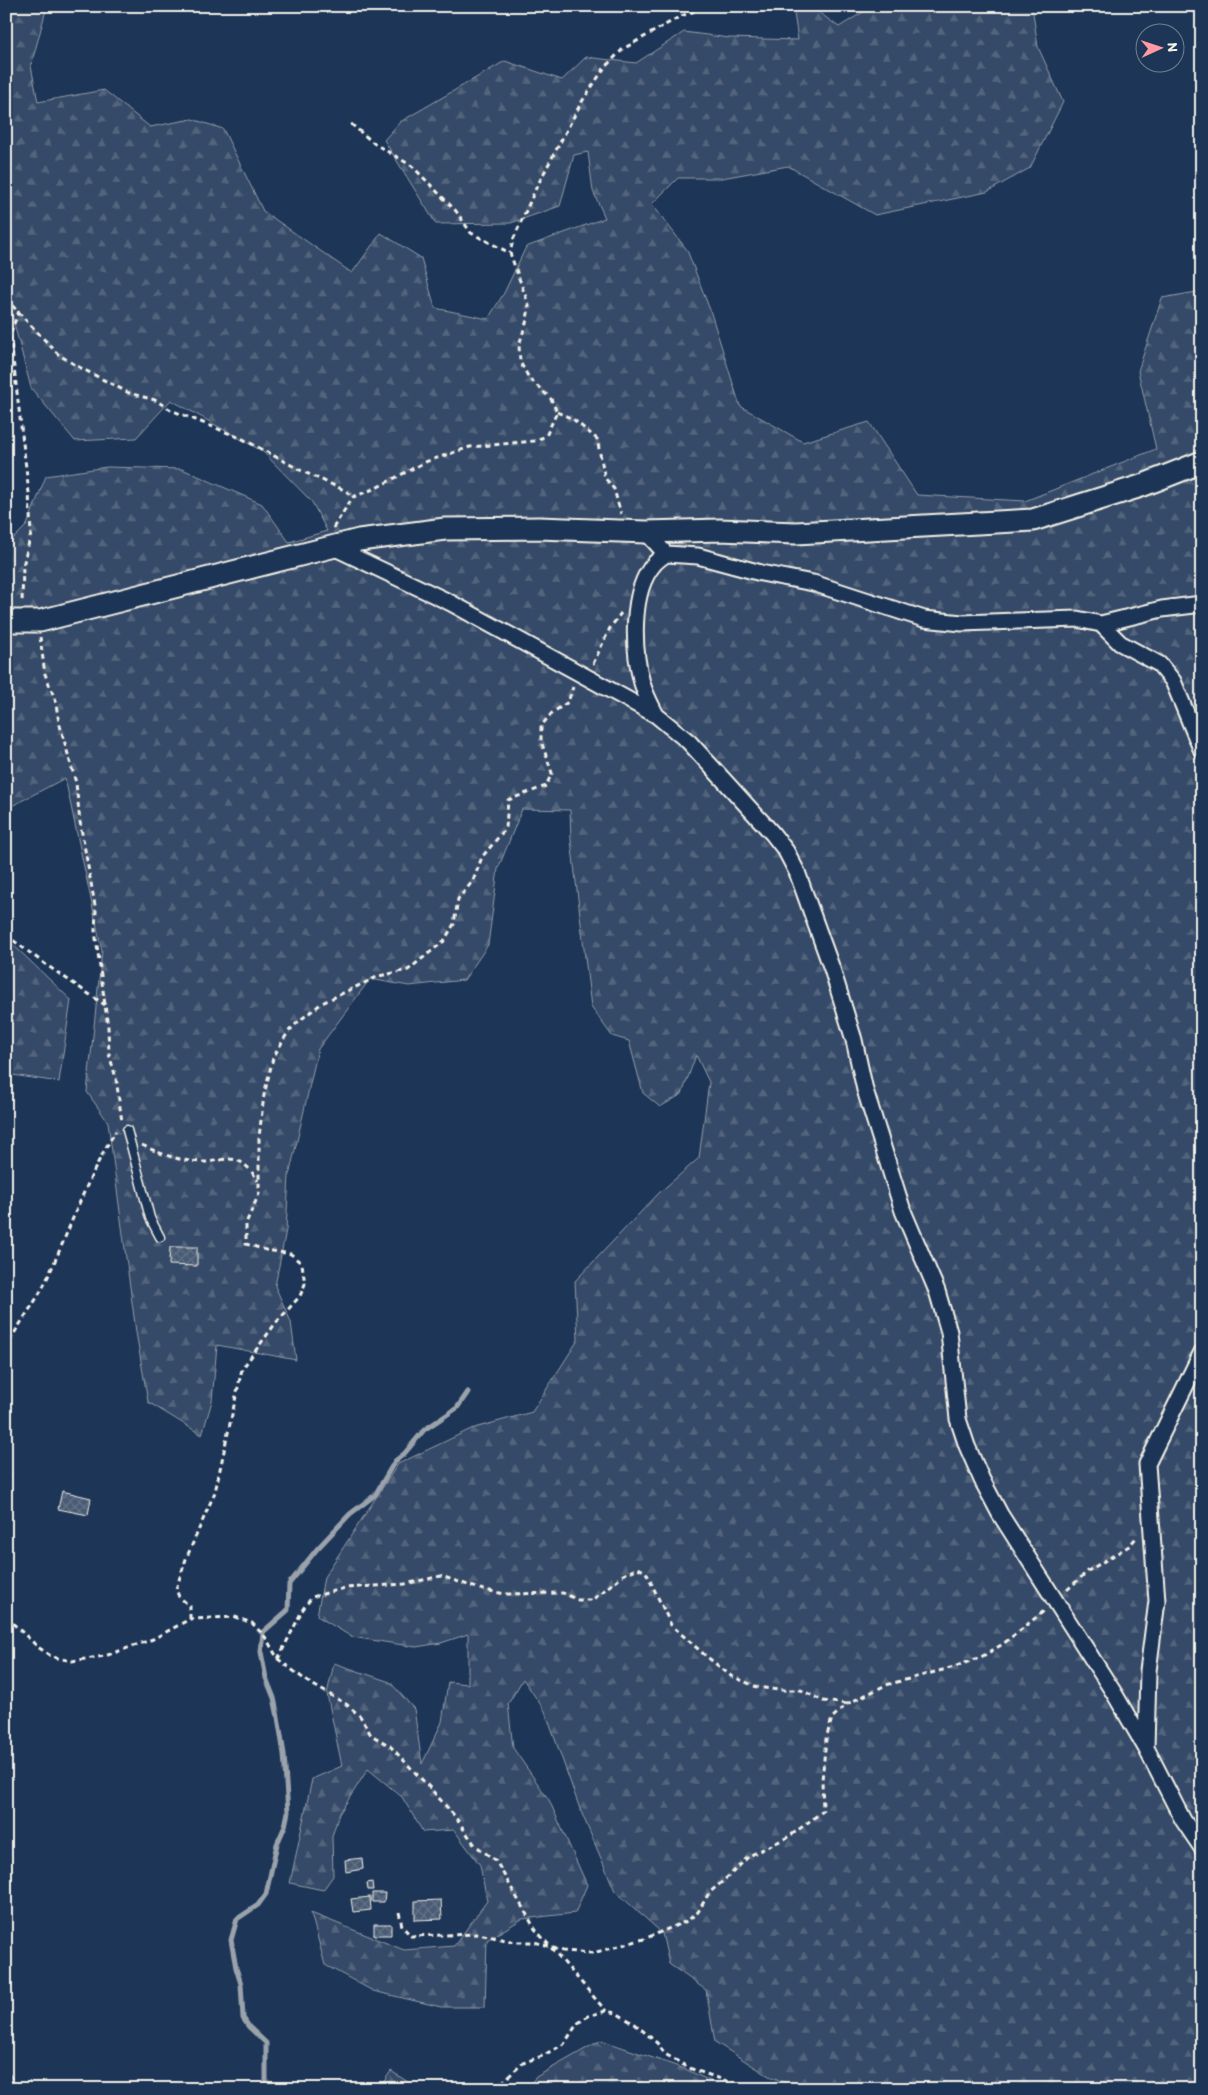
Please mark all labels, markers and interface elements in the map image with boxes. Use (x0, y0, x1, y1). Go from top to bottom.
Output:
north arrow (1136, 22, 1186, 72)
text: N (1164, 42, 1181, 53)

